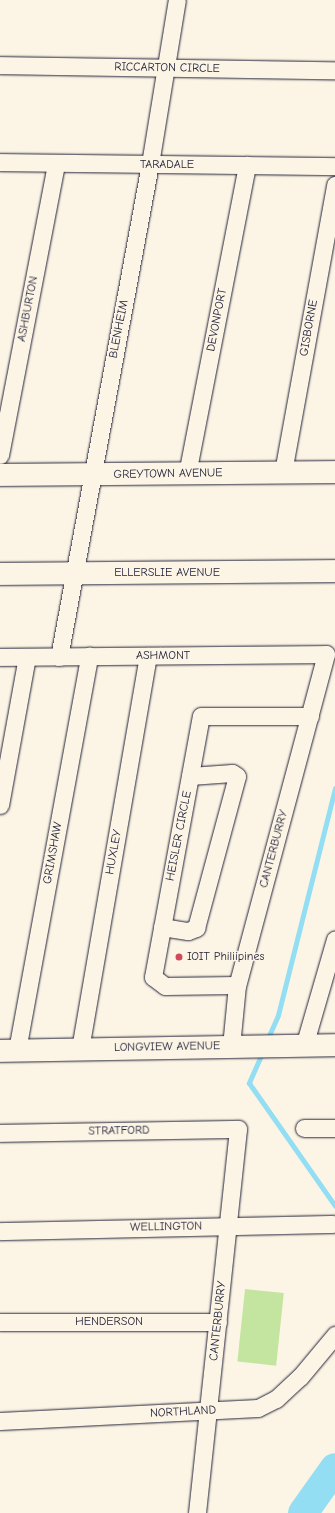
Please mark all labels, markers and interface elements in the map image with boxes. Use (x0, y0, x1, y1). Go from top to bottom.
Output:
street label: RICCARTON CIRCLE (114, 60, 220, 76)
street label: TARADALE (140, 158, 194, 172)
street label: ASHBURTON (15, 275, 41, 343)
street label: DEVONPORT (204, 287, 230, 353)
street label: BLENHEIM (106, 299, 132, 359)
street label: GISBORNE (297, 299, 321, 357)
street label: GREYTOWN AVENUE (113, 466, 223, 482)
street label: ELLERSLIE AVENUE (114, 566, 220, 580)
street label: ASHMONT (136, 649, 190, 663)
street label: HEISLER CIRCLE (163, 790, 195, 882)
street label: CANTERBURRY (257, 808, 291, 890)
street label: GRIMSHAW (40, 821, 66, 885)
street label: HUXLEY (103, 828, 125, 876)
place label: IOIT Philiipines (187, 950, 264, 964)
marker: IOIT Philiipines (174, 952, 184, 962)
street label: LONGVIEW AVENUE (114, 1039, 220, 1055)
street label: STRATFORD (88, 1123, 150, 1139)
street label: WELLINGTON (130, 1219, 202, 1235)
street label: CANTERBURRY (207, 1280, 229, 1362)
street label: HENDERSON (75, 1315, 143, 1329)
street label: NORTHLAND (150, 1403, 216, 1421)

